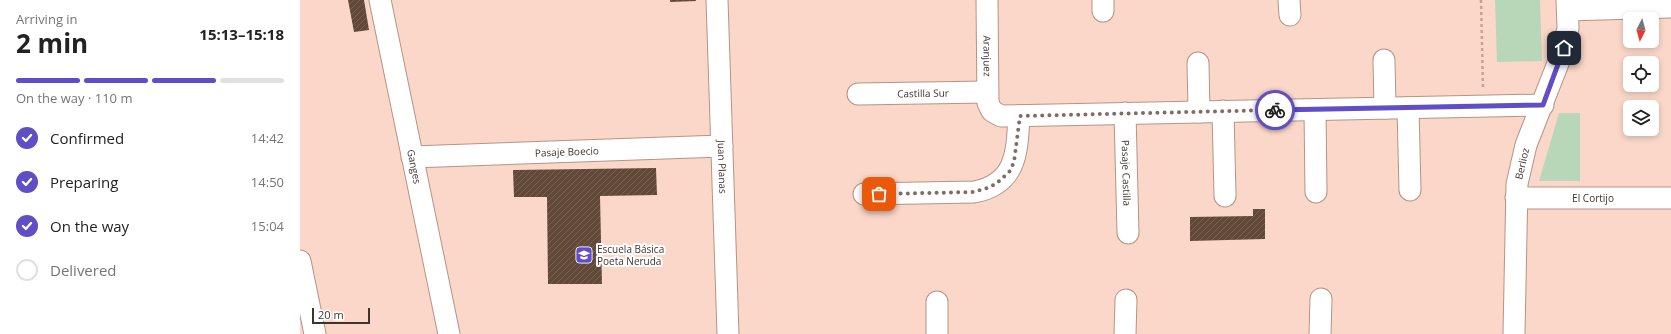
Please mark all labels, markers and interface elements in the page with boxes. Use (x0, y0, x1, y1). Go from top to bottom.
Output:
text: Arriving in (16, 10, 78, 28)
north arrow (1623, 12, 1659, 48)
map controls (1623, 12, 1659, 136)
text: 15:13–15:18 (199, 24, 284, 44)
text: 2 min (16, 25, 88, 61)
pin (1547, 31, 1581, 65)
street label: Aranjuez (980, 35, 995, 77)
icon: home (1553, 37, 1575, 59)
button: locate (1623, 56, 1659, 92)
street label: Castilla Sur (897, 86, 949, 100)
text: On the way · 110 m (16, 89, 132, 107)
courier (1255, 90, 1295, 130)
icon: bike (1264, 99, 1286, 121)
button: layers (1623, 100, 1659, 136)
icon: check (16, 127, 38, 149)
text: Confirmed (50, 128, 124, 148)
text: 14:42 (251, 129, 284, 147)
street label: Juan Planas (715, 139, 730, 194)
street label: Pasaje Castilla (1119, 140, 1134, 206)
street label: Pasaje Boecio (535, 143, 599, 160)
street label: Berlioz (1511, 146, 1532, 181)
street label: Ganges (404, 148, 425, 185)
icon: check (16, 171, 38, 193)
text: Preparing (50, 172, 118, 192)
text: 14:50 (251, 173, 284, 191)
pin (862, 177, 896, 211)
icon: bag (868, 183, 890, 205)
street label: El Cortijo (1572, 191, 1614, 205)
icon: check (16, 215, 38, 237)
text: On the way (50, 216, 129, 236)
text: 15:04 (251, 217, 284, 235)
place label: Escuela Básica Poeta Neruda (597, 242, 664, 268)
school or university icon: Escuela Básica Poeta Neruda (574, 245, 594, 265)
text: Delivered (50, 260, 117, 280)
scale bar (312, 306, 370, 325)
text: 20 m (318, 307, 344, 322)

